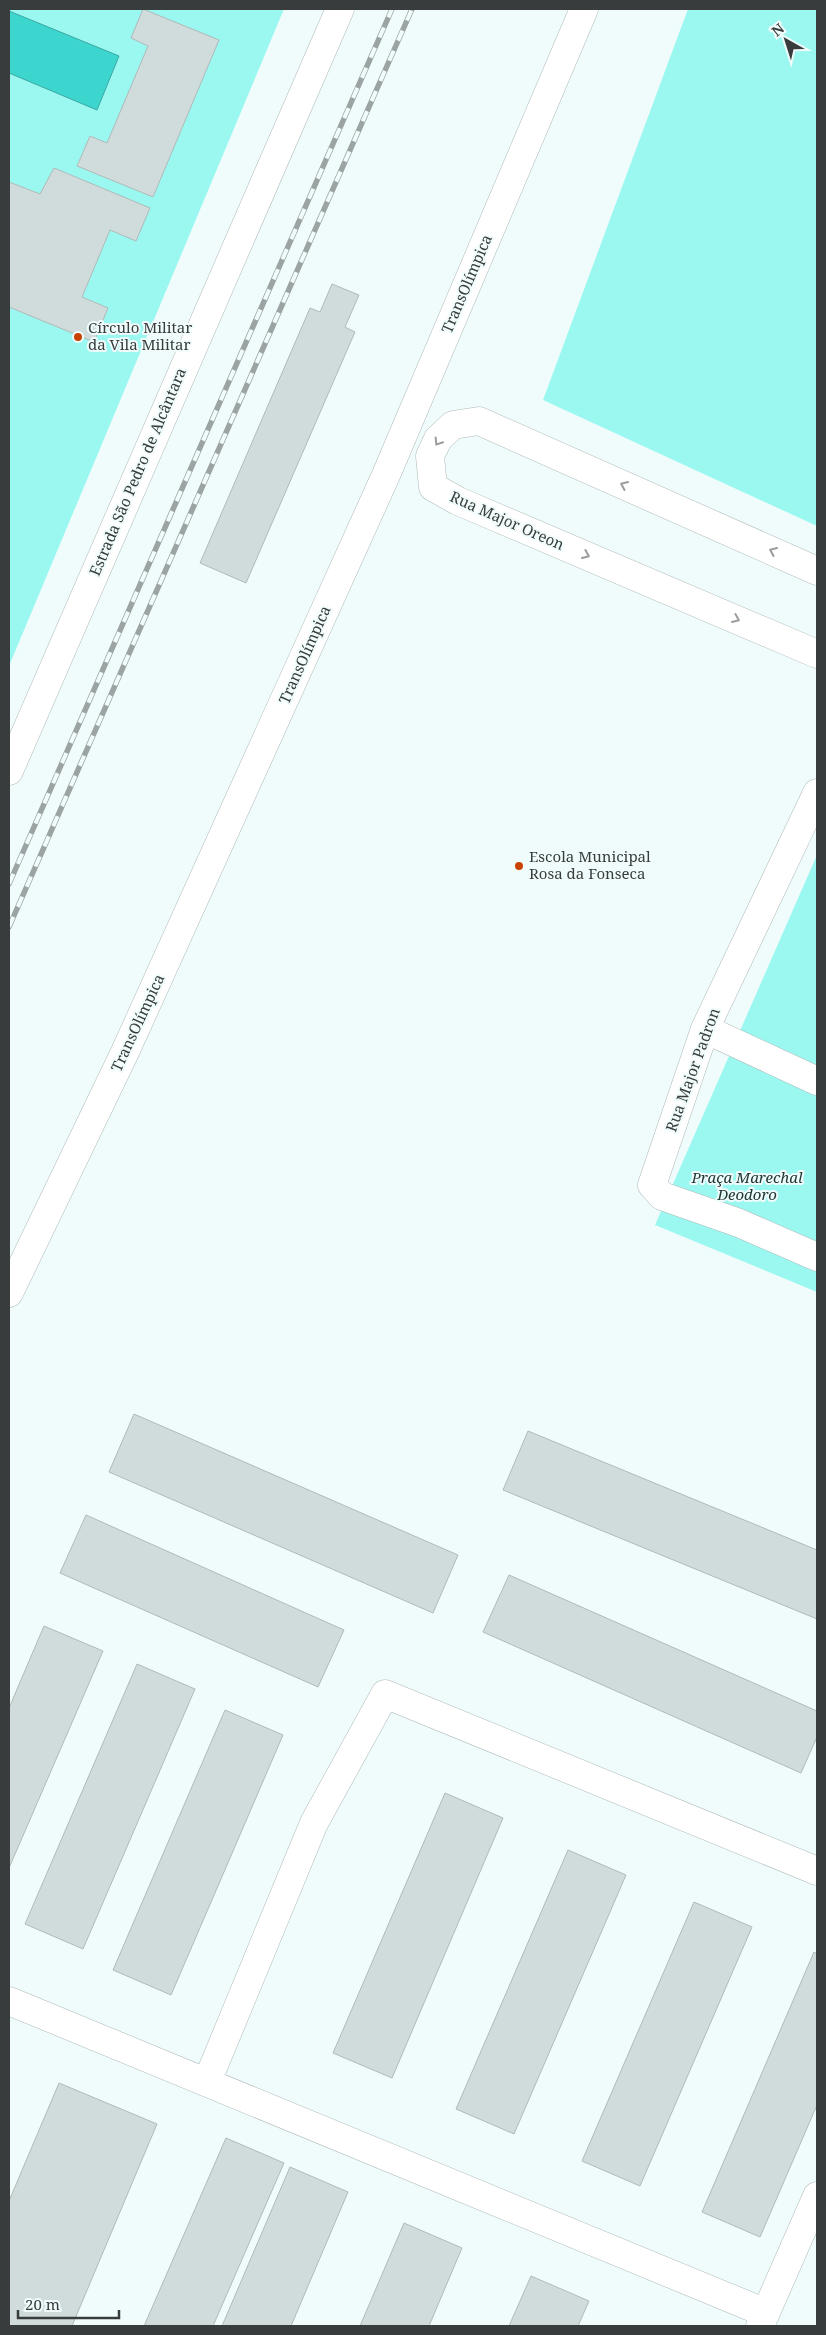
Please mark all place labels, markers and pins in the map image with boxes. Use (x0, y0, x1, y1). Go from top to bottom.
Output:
place label: Círculo Militar da Vila Militar (88, 317, 192, 354)
marker: Círculo Militar da Vila Militar (72, 331, 84, 343)
place label: Escola Municipal Rosa da Fonseca (529, 846, 651, 883)
marker: Escola Municipal Rosa da Fonseca (513, 860, 525, 872)

